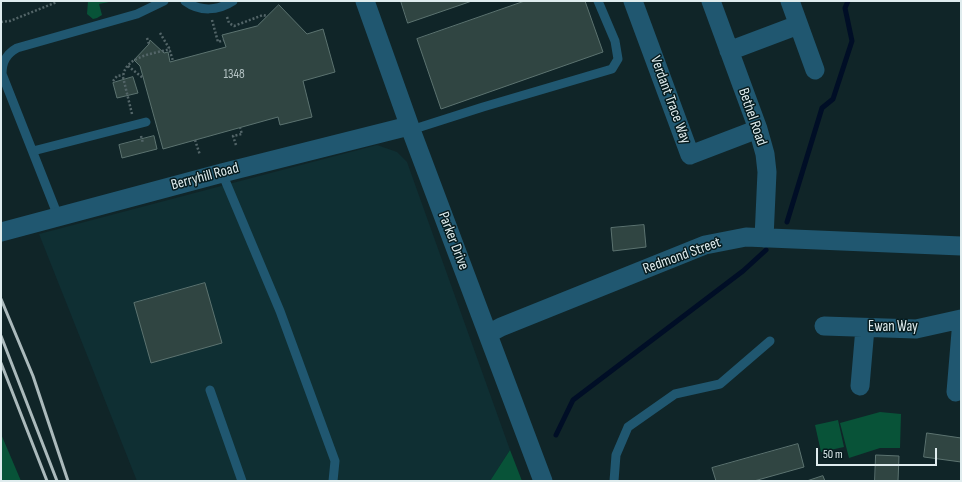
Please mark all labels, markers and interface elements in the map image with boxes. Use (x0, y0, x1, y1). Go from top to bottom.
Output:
street label: Verdant Trace Way (646, 54, 694, 146)
house number: 1348 (223, 67, 245, 83)
street label: Bethel Road (734, 86, 770, 148)
street label: Berryhill Road (169, 159, 241, 195)
street label: Parker Drive (434, 209, 472, 273)
street label: Redmond Street (641, 234, 723, 278)
street label: Ewan Way (868, 318, 918, 336)
scale bar (818, 440, 939, 466)
text: 50 m (823, 447, 843, 462)

